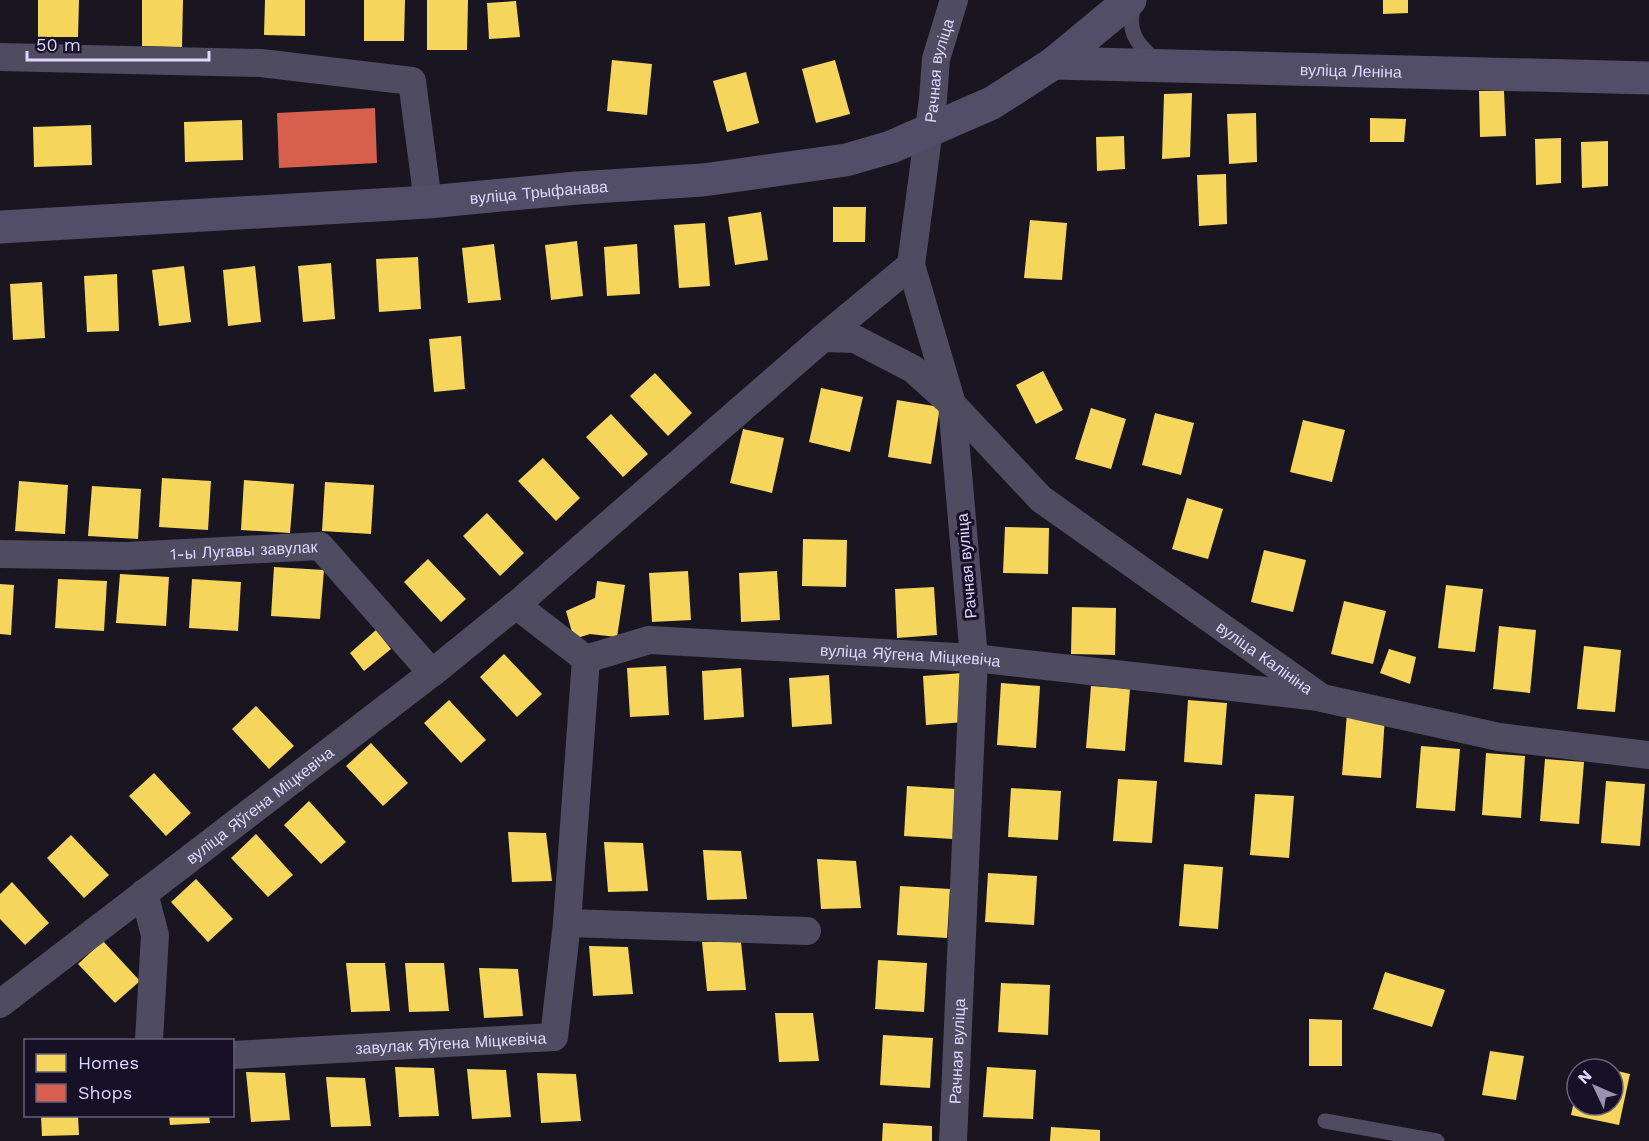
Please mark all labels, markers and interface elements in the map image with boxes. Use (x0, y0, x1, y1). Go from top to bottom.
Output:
street label: Рачная вуліца (921, 16, 958, 124)
scale bar (27, 24, 208, 62)
text: 50 m (36, 34, 81, 55)
street label: вуліца Леніна (1300, 60, 1402, 82)
street label: вуліца Трыфанава (469, 177, 609, 208)
street label: Рачная вуліца (952, 512, 981, 619)
street label: 1-ы Лугавы завулак (170, 537, 319, 564)
street label: вуліца Калініна (1213, 617, 1316, 698)
street label: вуліца Яўгена Міцкевіча (820, 640, 1002, 671)
street label: вуліца Яўгена Міцкевіча (182, 743, 338, 868)
street label: Рачная вуліца (946, 998, 969, 1104)
street label: завулак Яўгена Міцкевіча (355, 1028, 547, 1058)
legend (24, 1039, 234, 1117)
text: Homes (78, 1052, 139, 1073)
north arrow (1565, 1057, 1625, 1117)
text: N (1574, 1066, 1596, 1088)
text: Shops (78, 1082, 132, 1103)

